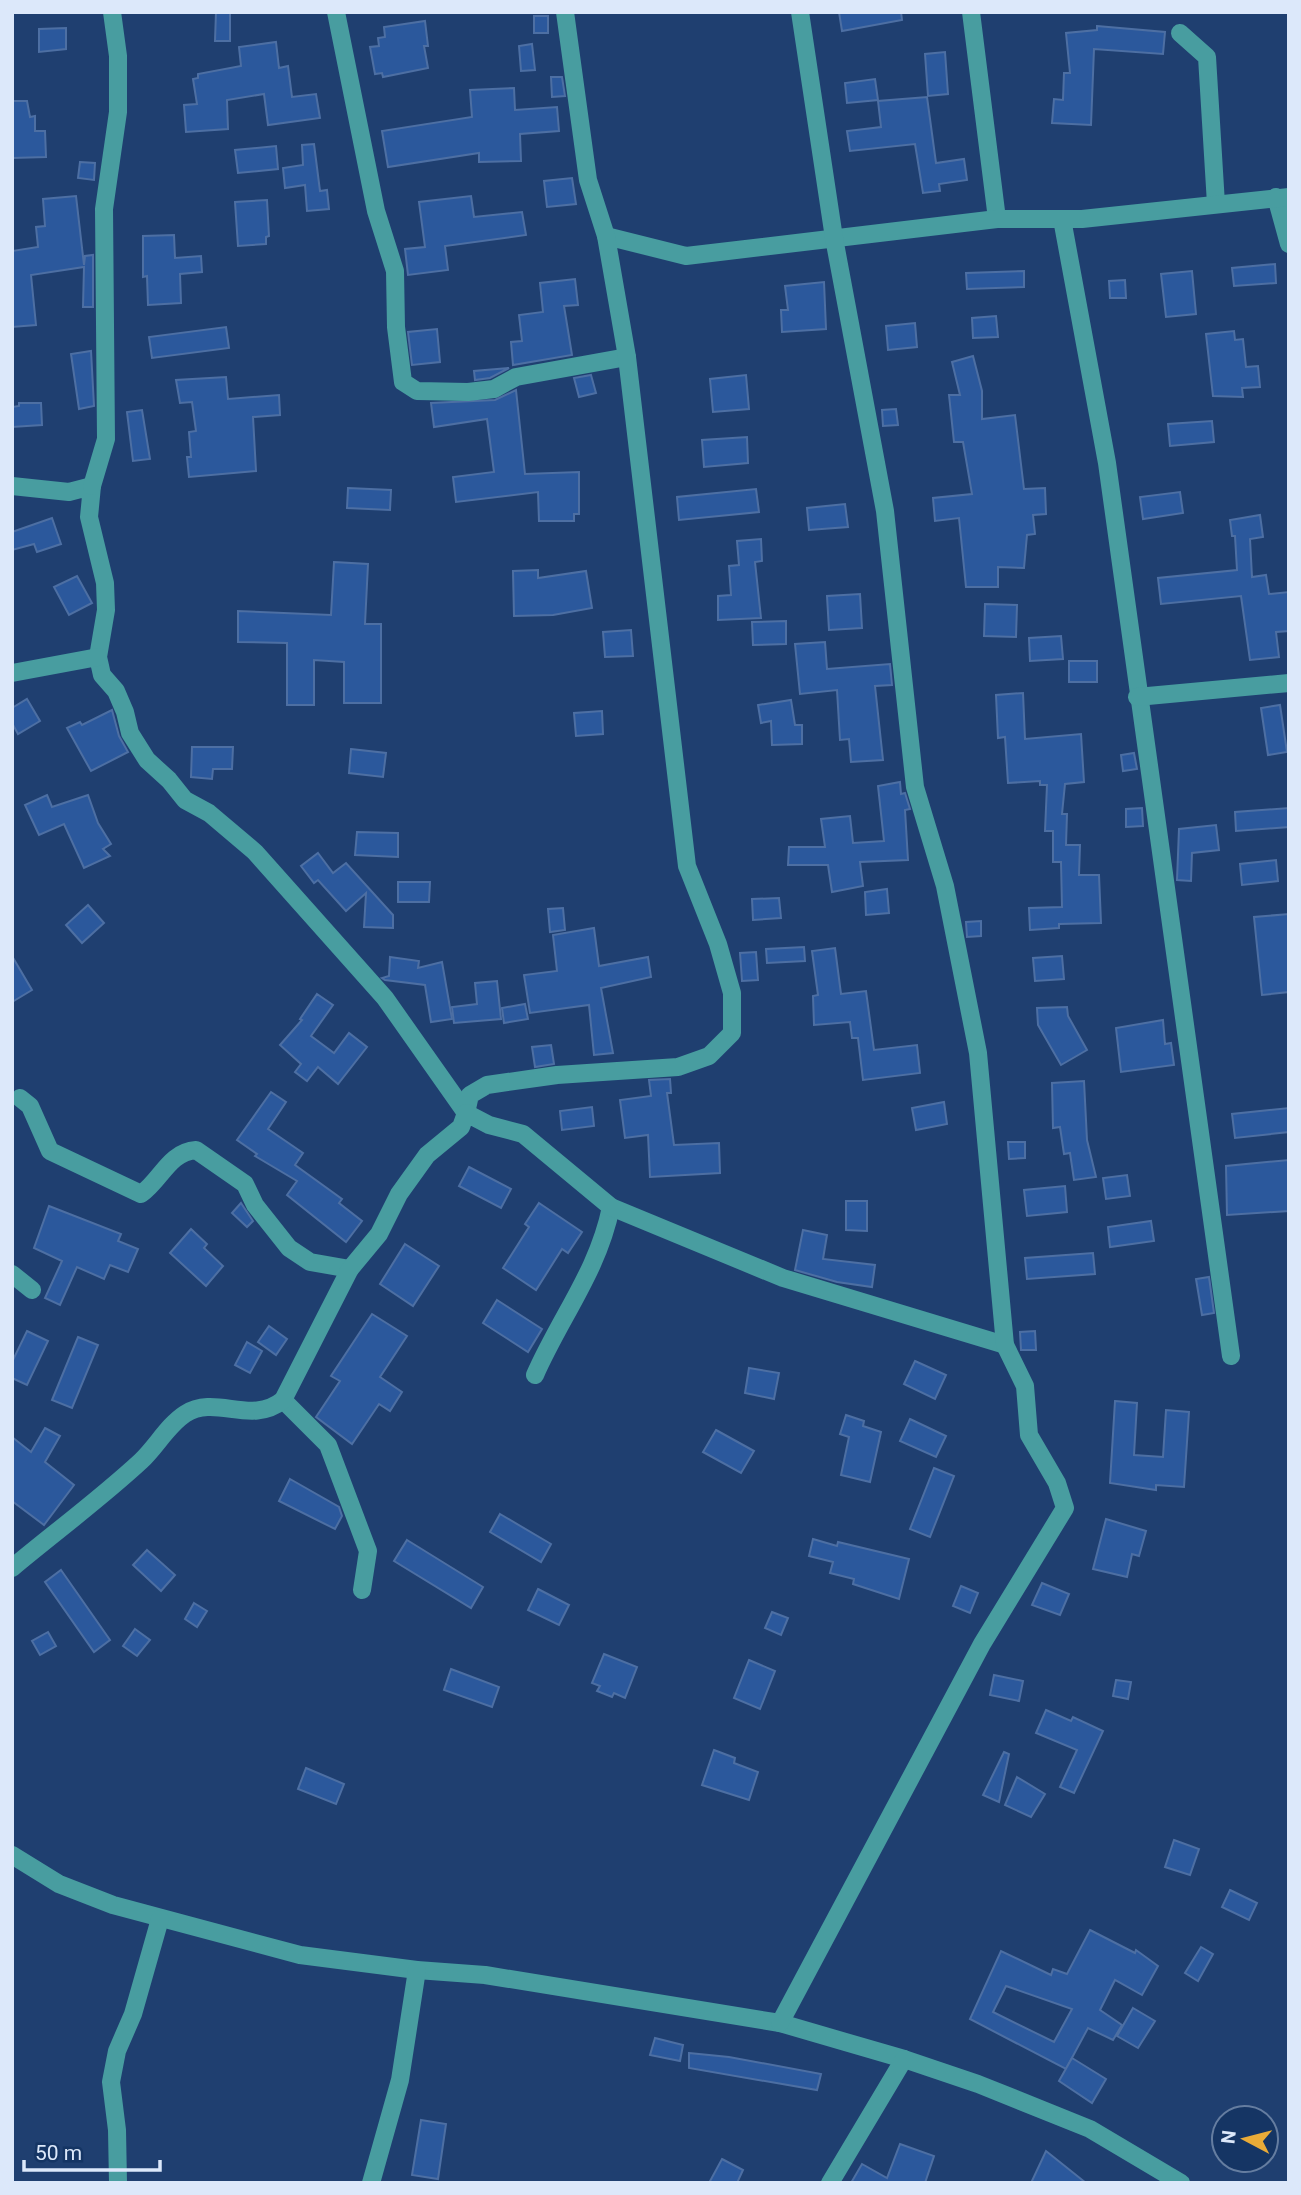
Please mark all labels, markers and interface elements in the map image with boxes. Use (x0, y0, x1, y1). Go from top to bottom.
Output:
north arrow (1210, 2104, 1280, 2174)
scale bar (24, 2128, 161, 2172)
text: N (1216, 2129, 1241, 2145)
text: 50 m (35, 2141, 82, 2165)

